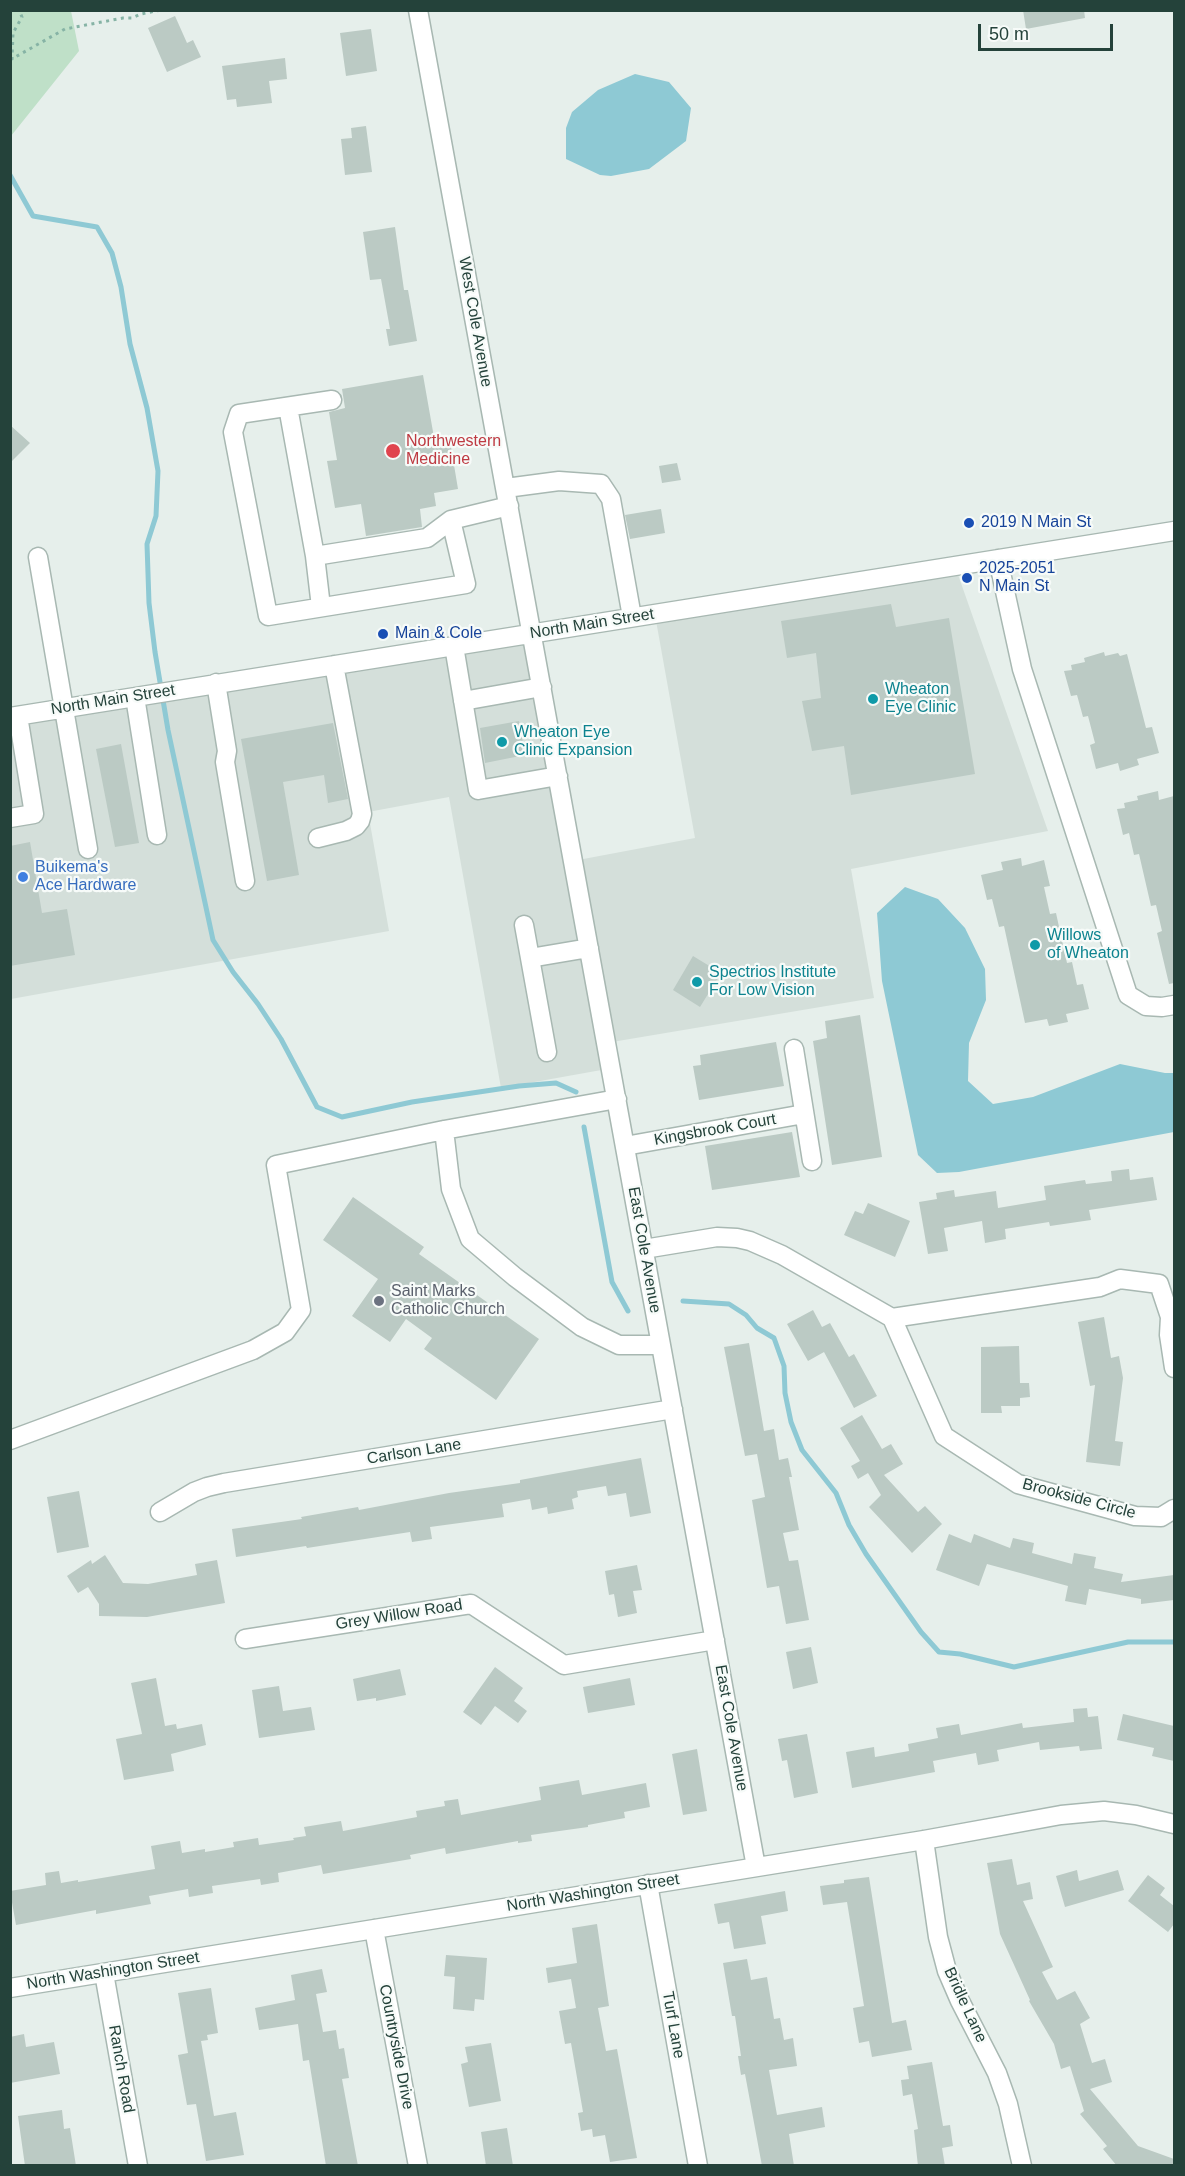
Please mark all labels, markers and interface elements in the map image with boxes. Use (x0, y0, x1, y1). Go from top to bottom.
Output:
scale bar (981, 12, 1116, 50)
text: 50 m (989, 24, 1029, 44)
street label: West Cole Avenue (454, 255, 496, 389)
place label: Northwestern Medicine (406, 432, 501, 470)
marker: Northwestern Medicine (384, 442, 402, 460)
place label: 2019 N Main St (981, 513, 1091, 533)
marker: 2019 N Main St (962, 516, 976, 530)
place label: 2025-2051 N Main St (979, 559, 1056, 597)
marker: 2025-2051 N Main St (960, 571, 974, 585)
street label: North Main Street (529, 605, 655, 643)
place label: Main & Cole (395, 624, 482, 644)
marker: Main & Cole (376, 627, 390, 641)
place label: Wheaton Eye Clinic (885, 680, 956, 718)
street label: North Main Street (50, 681, 176, 719)
marker: Wheaton Eye Clinic (866, 692, 880, 706)
place label: Wheaton Eye Clinic Expansion (514, 723, 632, 761)
marker: Wheaton Eye Clinic Expansion (495, 735, 509, 749)
place label: Buikema's Ace Hardware (35, 858, 136, 896)
marker: Buikema's Ace Hardware (16, 870, 30, 884)
place label: Willows of Wheaton (1047, 926, 1129, 964)
marker: Willows of Wheaton (1028, 938, 1042, 952)
place label: Spectrios Institute For Low Vision (709, 963, 836, 1001)
marker: Spectrios Institute For Low Vision (690, 975, 704, 989)
street label: Kingsbrook Court (652, 1110, 778, 1150)
street label: East Cole Avenue (623, 1185, 665, 1315)
place label: Saint Marks Catholic Church (391, 1282, 505, 1320)
marker: Saint Marks Catholic Church (372, 1294, 386, 1308)
street label: Carlson Lane (365, 1435, 463, 1469)
street label: Brookside Circle (1020, 1475, 1138, 1523)
street label: Grey Willow Road (334, 1596, 464, 1634)
street label: East Cole Avenue (710, 1663, 752, 1793)
street label: North Washington Street (505, 1870, 681, 1916)
street label: North Washington Street (25, 1948, 201, 1994)
street label: Bridle Lane (939, 1964, 991, 2046)
street label: Countryside Drive (374, 1983, 418, 2111)
street label: Turf Lane (658, 1990, 688, 2060)
street label: Ranch Road (104, 2024, 138, 2114)

